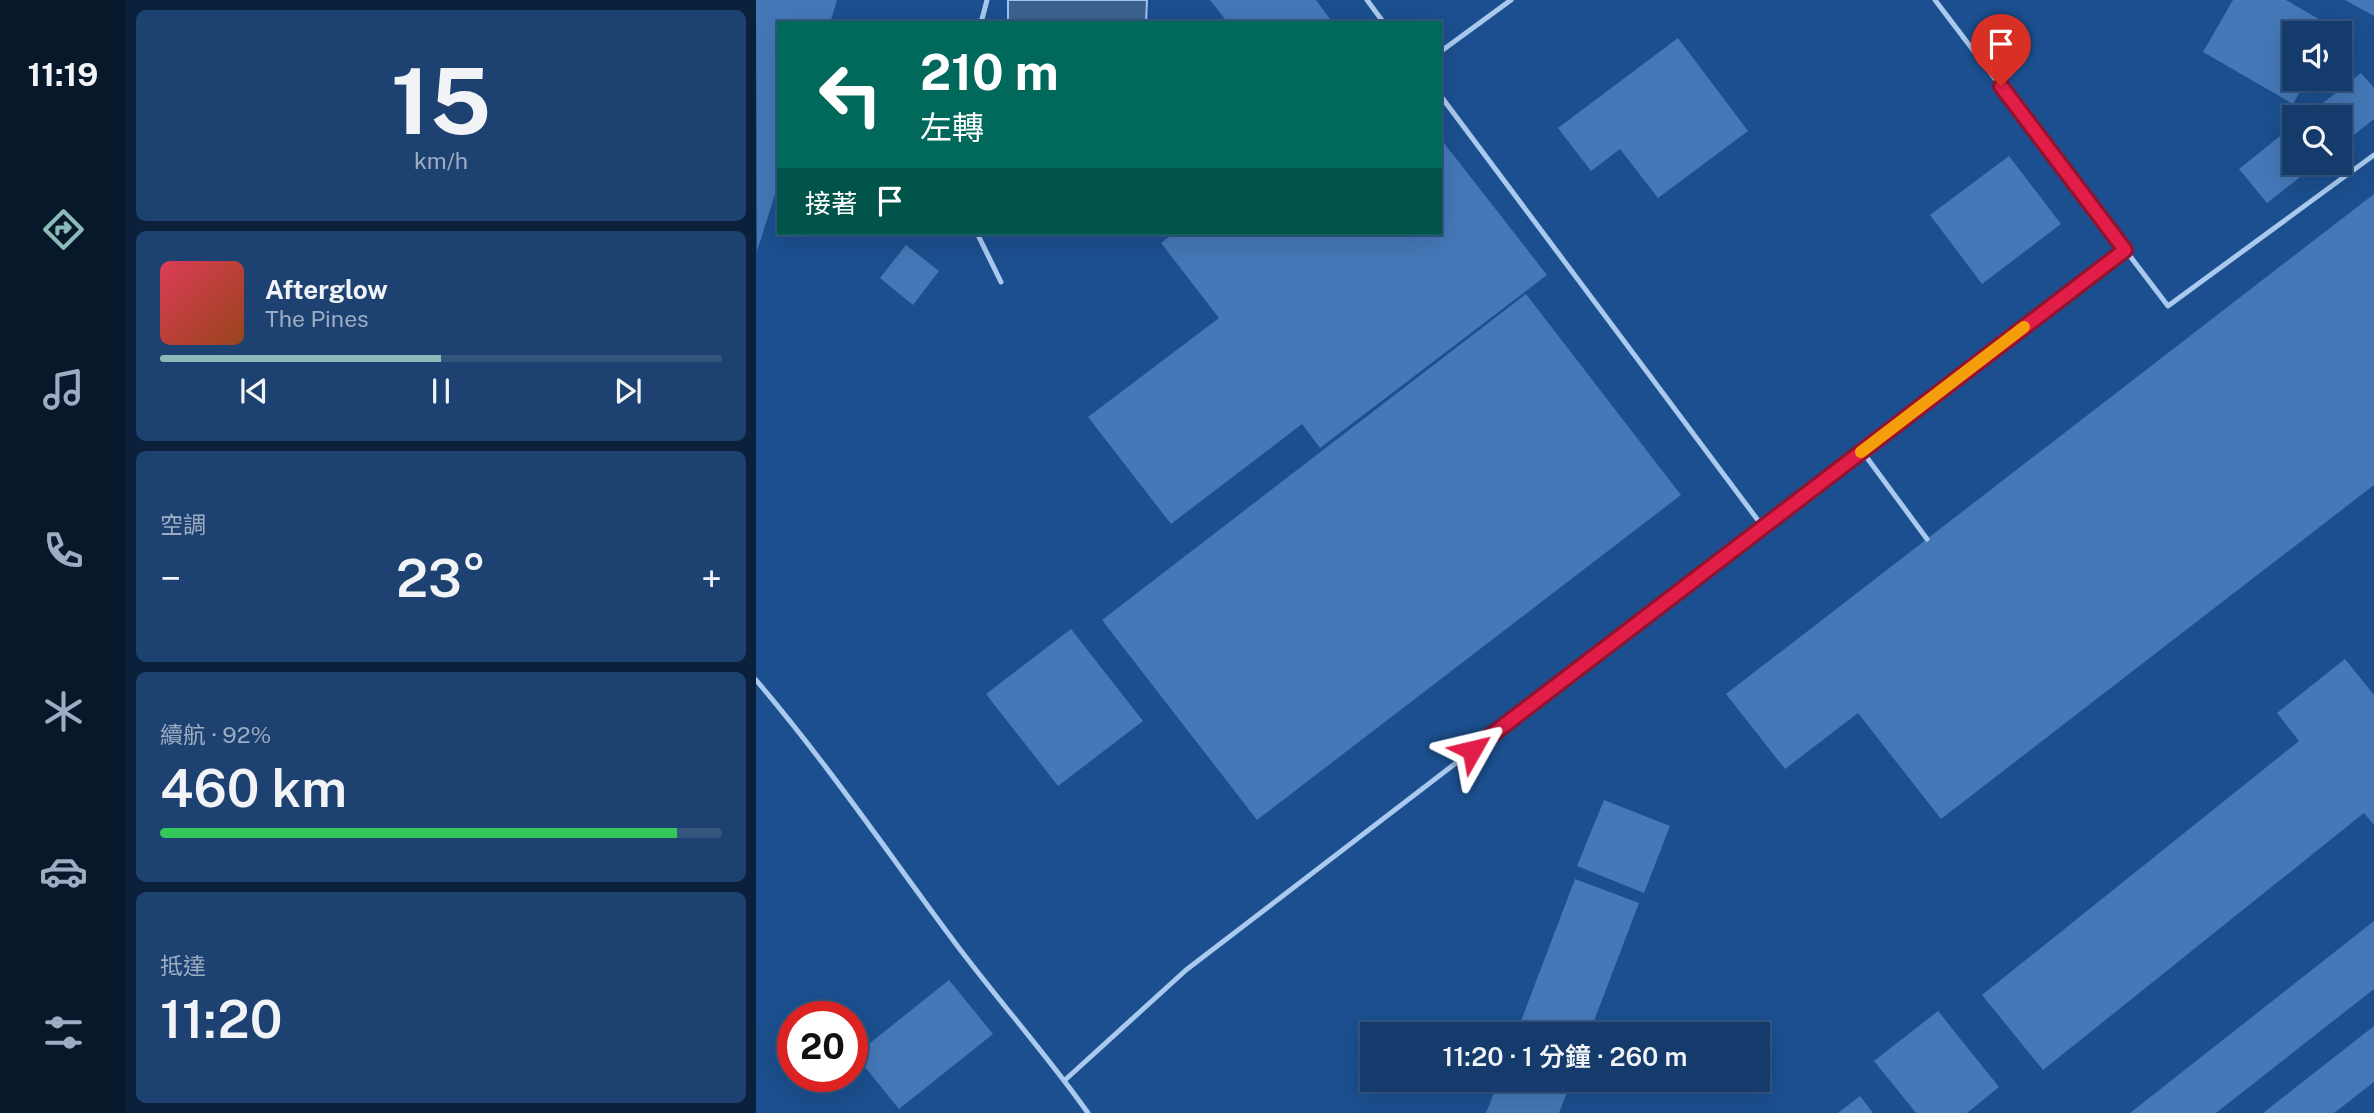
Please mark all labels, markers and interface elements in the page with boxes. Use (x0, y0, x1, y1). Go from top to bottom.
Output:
pin (1971, 14, 2031, 86)
map controls (2282, 21, 2352, 175)
button: sound (2282, 21, 2352, 91)
icon: arrive (1982, 25, 2020, 63)
text: 210 m (920, 43, 1059, 101)
text: 15 (391, 48, 491, 154)
icon: left (805, 49, 896, 140)
text: 11:19 (28, 56, 98, 93)
button: search (2282, 105, 2352, 175)
text: 左轉 (920, 109, 984, 146)
text: km/h (414, 147, 468, 174)
icon: arrive (871, 182, 909, 220)
text: 接著 (805, 188, 857, 219)
icon: directions (39, 205, 88, 254)
text: Afterglow (265, 274, 388, 305)
text: The Pines (265, 305, 369, 332)
icon: music (39, 365, 88, 414)
icon: previous (235, 372, 273, 410)
icon: pause (422, 372, 460, 410)
icon: next (609, 372, 647, 410)
text: 空調 (160, 511, 206, 538)
icon: phone (39, 526, 88, 575)
text: 23° (396, 548, 486, 609)
text: − (160, 556, 181, 601)
text: + (701, 556, 722, 601)
icon: climate (39, 687, 88, 736)
position arrow (1435, 713, 1509, 787)
text: 續航 · 92% (160, 721, 271, 748)
text: 460 km (160, 758, 347, 819)
icon: car (39, 847, 88, 896)
text: 抵達 (160, 952, 206, 979)
text: 11:20 (160, 989, 282, 1050)
speed limit sign: 20 (777, 1001, 868, 1092)
icon: filters (39, 1008, 88, 1057)
text: 11:20 · 1 分鐘 · 260 m (1443, 1041, 1687, 1072)

